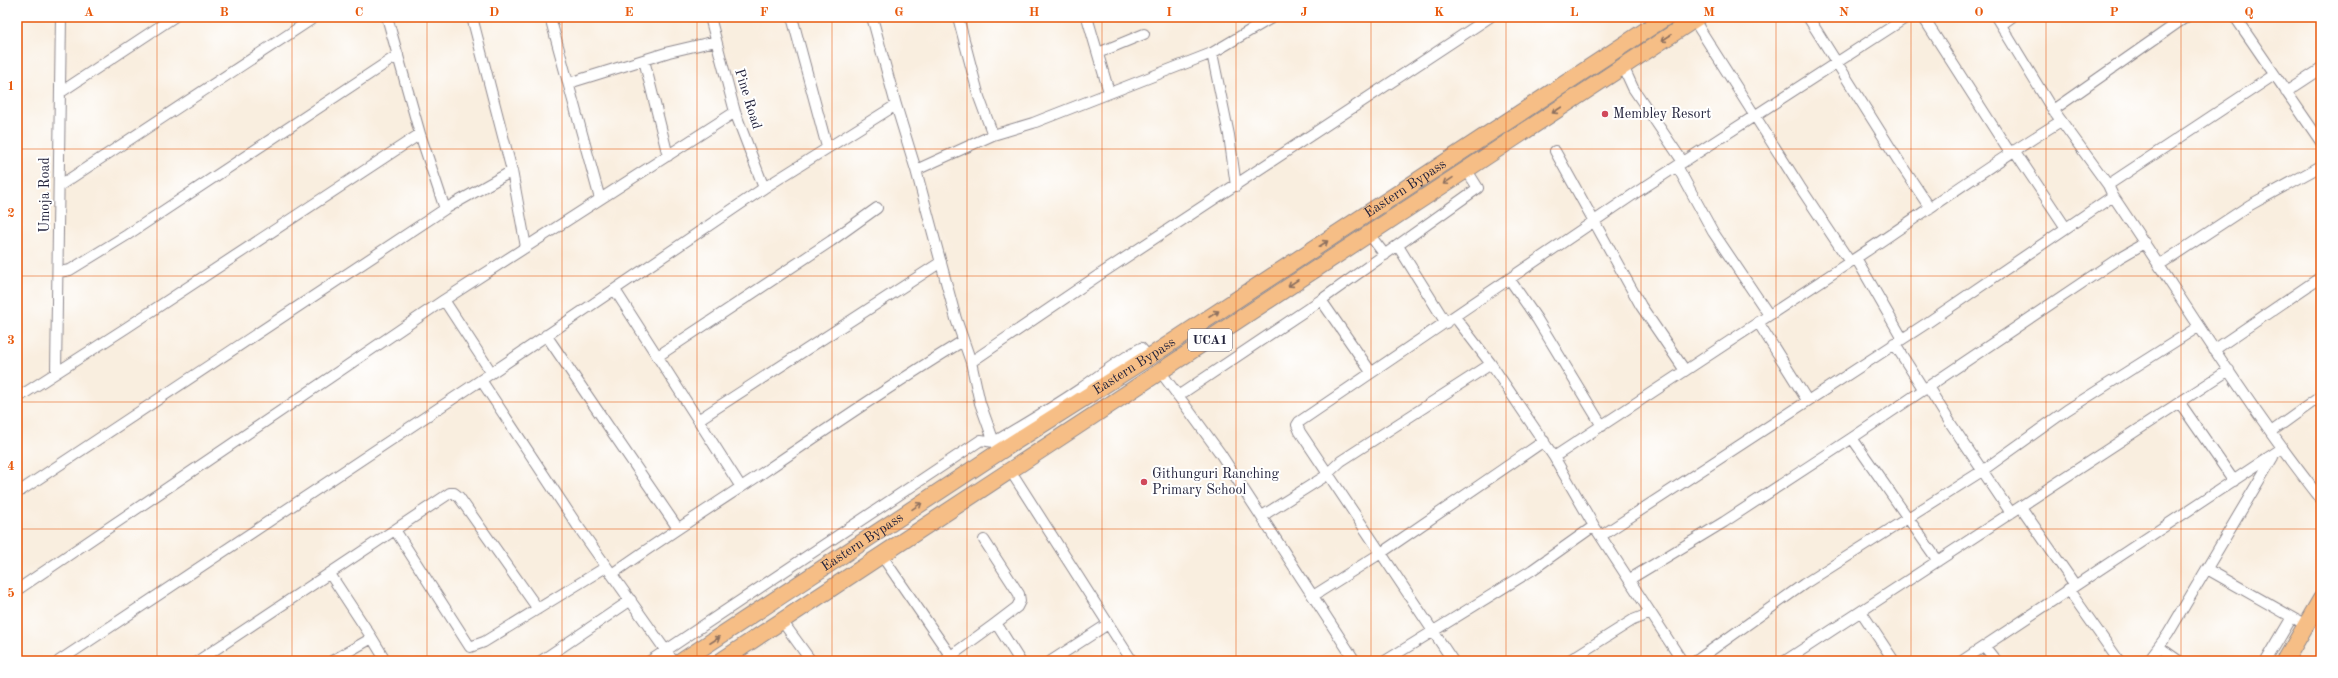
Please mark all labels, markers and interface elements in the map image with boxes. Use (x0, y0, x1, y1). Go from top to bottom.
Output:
text: A (84, 6, 94, 19)
text: B (219, 6, 229, 19)
text: C (355, 6, 363, 19)
text: D (489, 6, 499, 19)
text: E (625, 6, 634, 19)
text: F (760, 6, 769, 19)
text: G (894, 6, 904, 19)
text: H (1029, 6, 1040, 19)
text: I (1166, 6, 1172, 19)
text: J (1300, 6, 1308, 19)
text: K (1434, 6, 1444, 19)
text: L (1570, 6, 1579, 19)
text: M (1703, 6, 1715, 19)
text: N (1839, 6, 1849, 19)
text: O (1974, 6, 1984, 19)
text: P (2109, 6, 2119, 19)
text: Q (2244, 6, 2254, 19)
one-way arrow (1661, 34, 1672, 42)
street label: Pine Road (732, 67, 764, 131)
text: 1 (7, 80, 15, 93)
one-way arrow (1551, 106, 1563, 114)
place label: Membley Resort (1613, 107, 1711, 121)
marker: Membley Resort (1600, 109, 1610, 119)
street label: Umoja Road (38, 157, 52, 233)
street label: Eastern Bypass (1362, 157, 1449, 220)
one-way arrow (1443, 177, 1454, 185)
text: 2 (7, 207, 15, 220)
one-way arrow (1317, 239, 1329, 247)
one-way arrow (1287, 280, 1299, 288)
one-way arrow (1208, 310, 1220, 318)
road number: UCA1 (1188, 329, 1232, 351)
text: 3 (7, 334, 15, 347)
street label: Eastern Bypass (1091, 335, 1178, 397)
text: 4 (7, 460, 15, 473)
place label: Githunguri Ranching Primary School (1152, 467, 1279, 497)
marker: Githunguri Ranching Primary School (1139, 477, 1149, 487)
one-way arrow (911, 502, 923, 510)
street label: Eastern Bypass (819, 510, 906, 574)
text: 5 (7, 587, 15, 600)
one-way arrow (709, 636, 720, 644)

